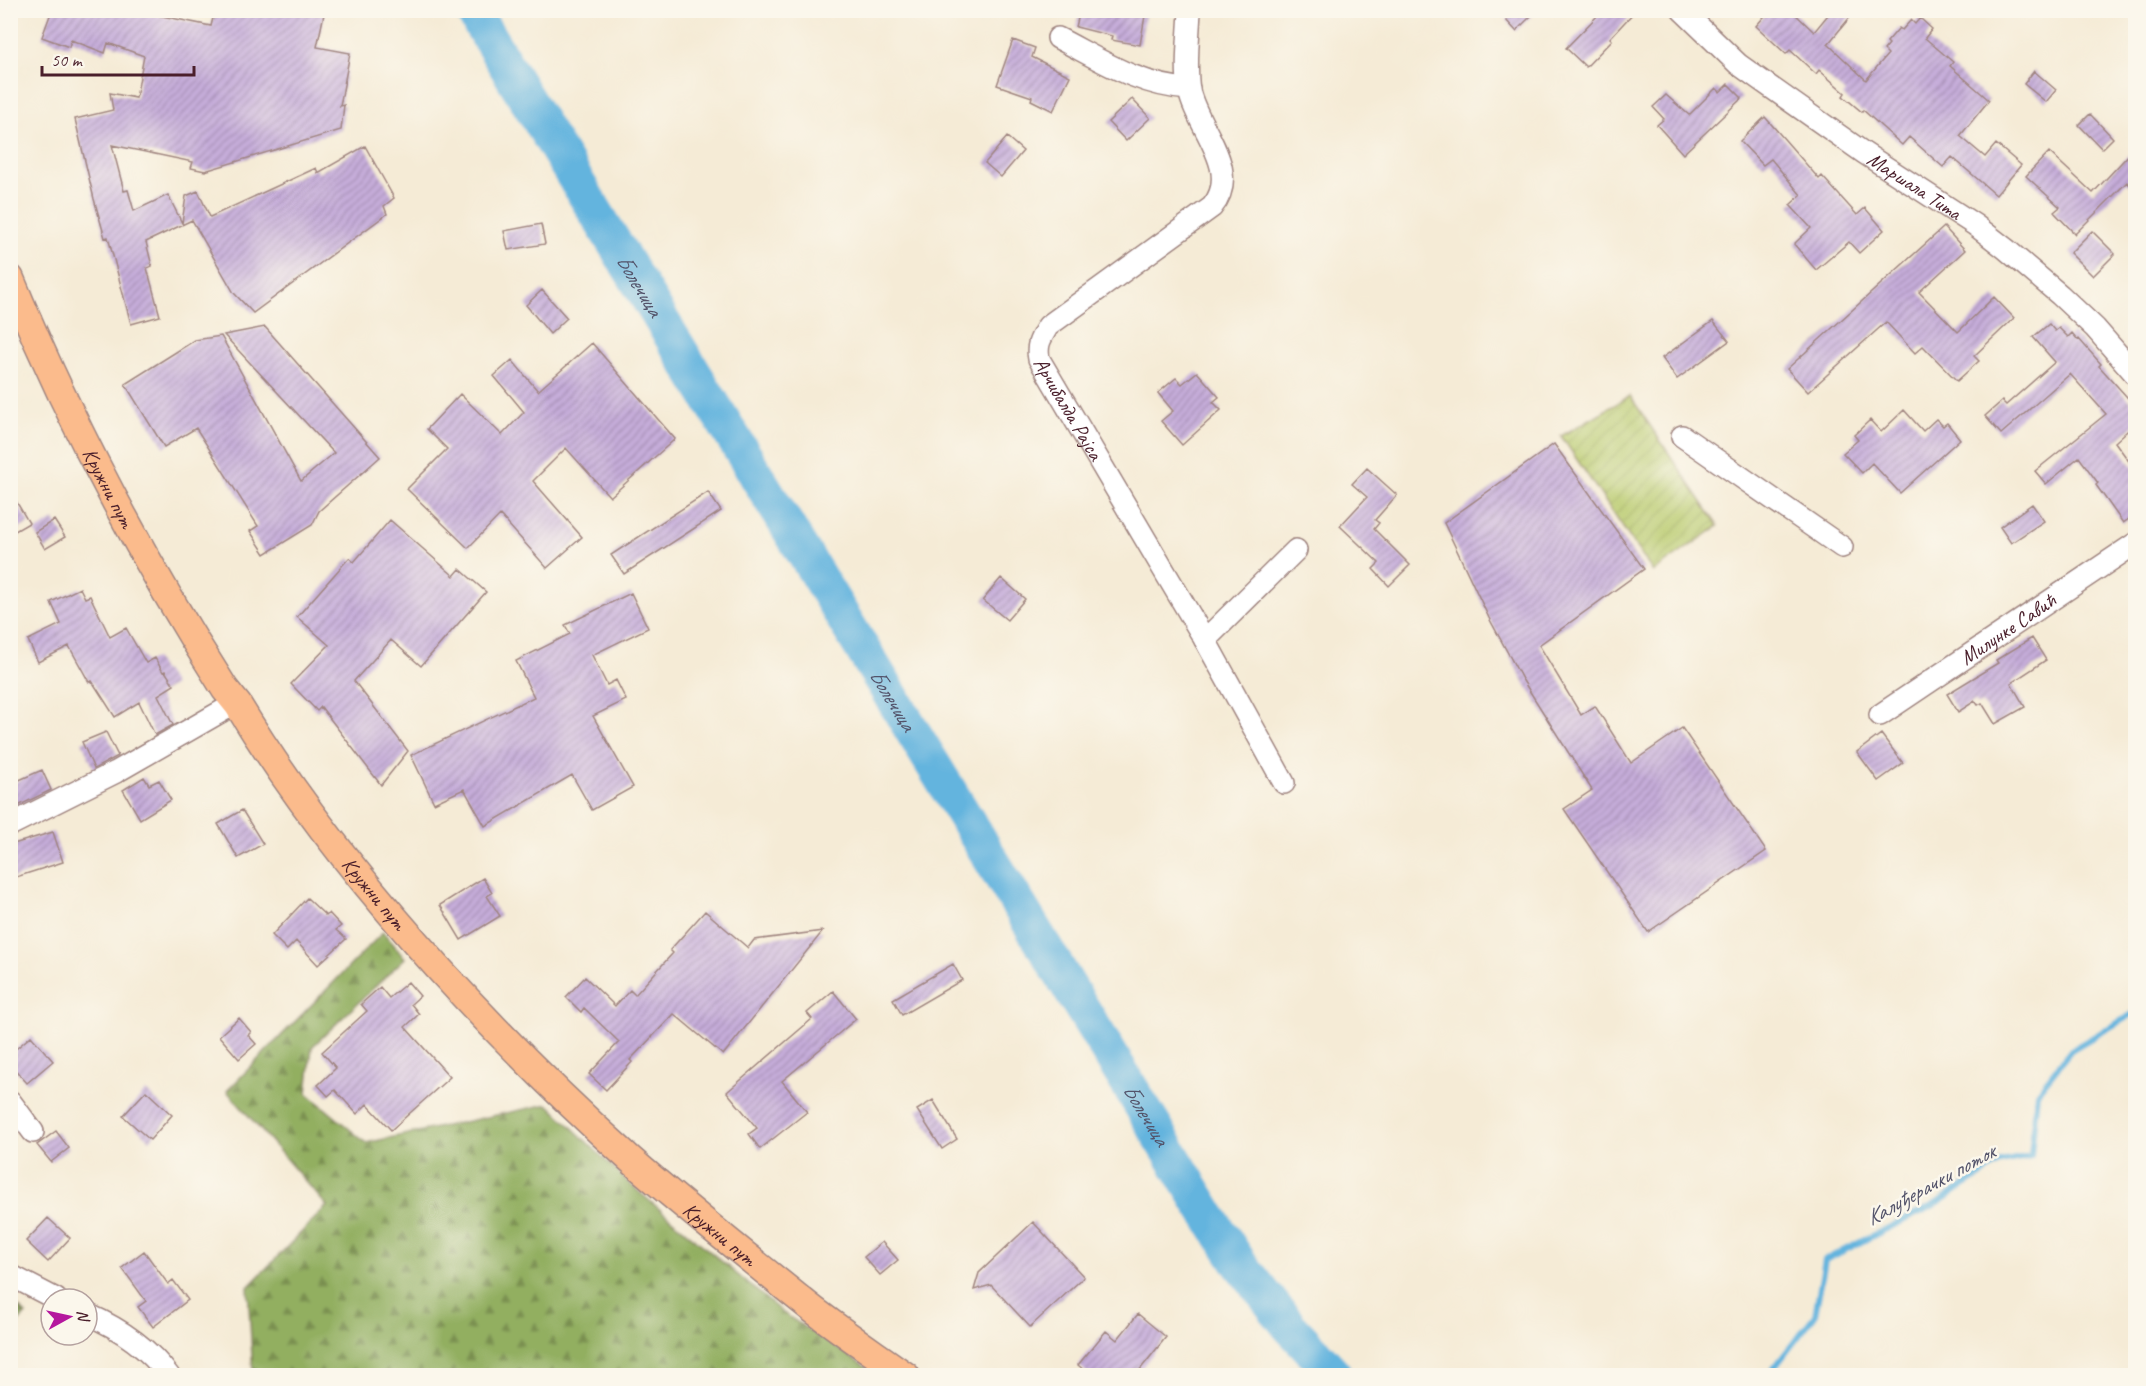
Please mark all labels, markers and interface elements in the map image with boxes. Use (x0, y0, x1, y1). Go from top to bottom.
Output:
scale bar (42, 39, 194, 77)
text: 50 m (51, 49, 84, 71)
street label: Маршала Тита (1862, 146, 1968, 226)
water label: Болечица (609, 249, 670, 324)
street label: Арчибалда Рајса (1028, 352, 1110, 467)
street label: Кружни пут (77, 443, 141, 534)
street label: Милунке Савић (1955, 587, 2062, 671)
water label: Болечица (863, 664, 923, 738)
street label: Кружни пут (336, 852, 413, 936)
water label: Болечица (1116, 1079, 1177, 1153)
water label: Калуђерачки поток (1861, 1136, 2004, 1232)
street label: Кружни пут (678, 1197, 763, 1273)
north arrow (39, 1287, 99, 1347)
text: N (72, 1309, 94, 1324)

